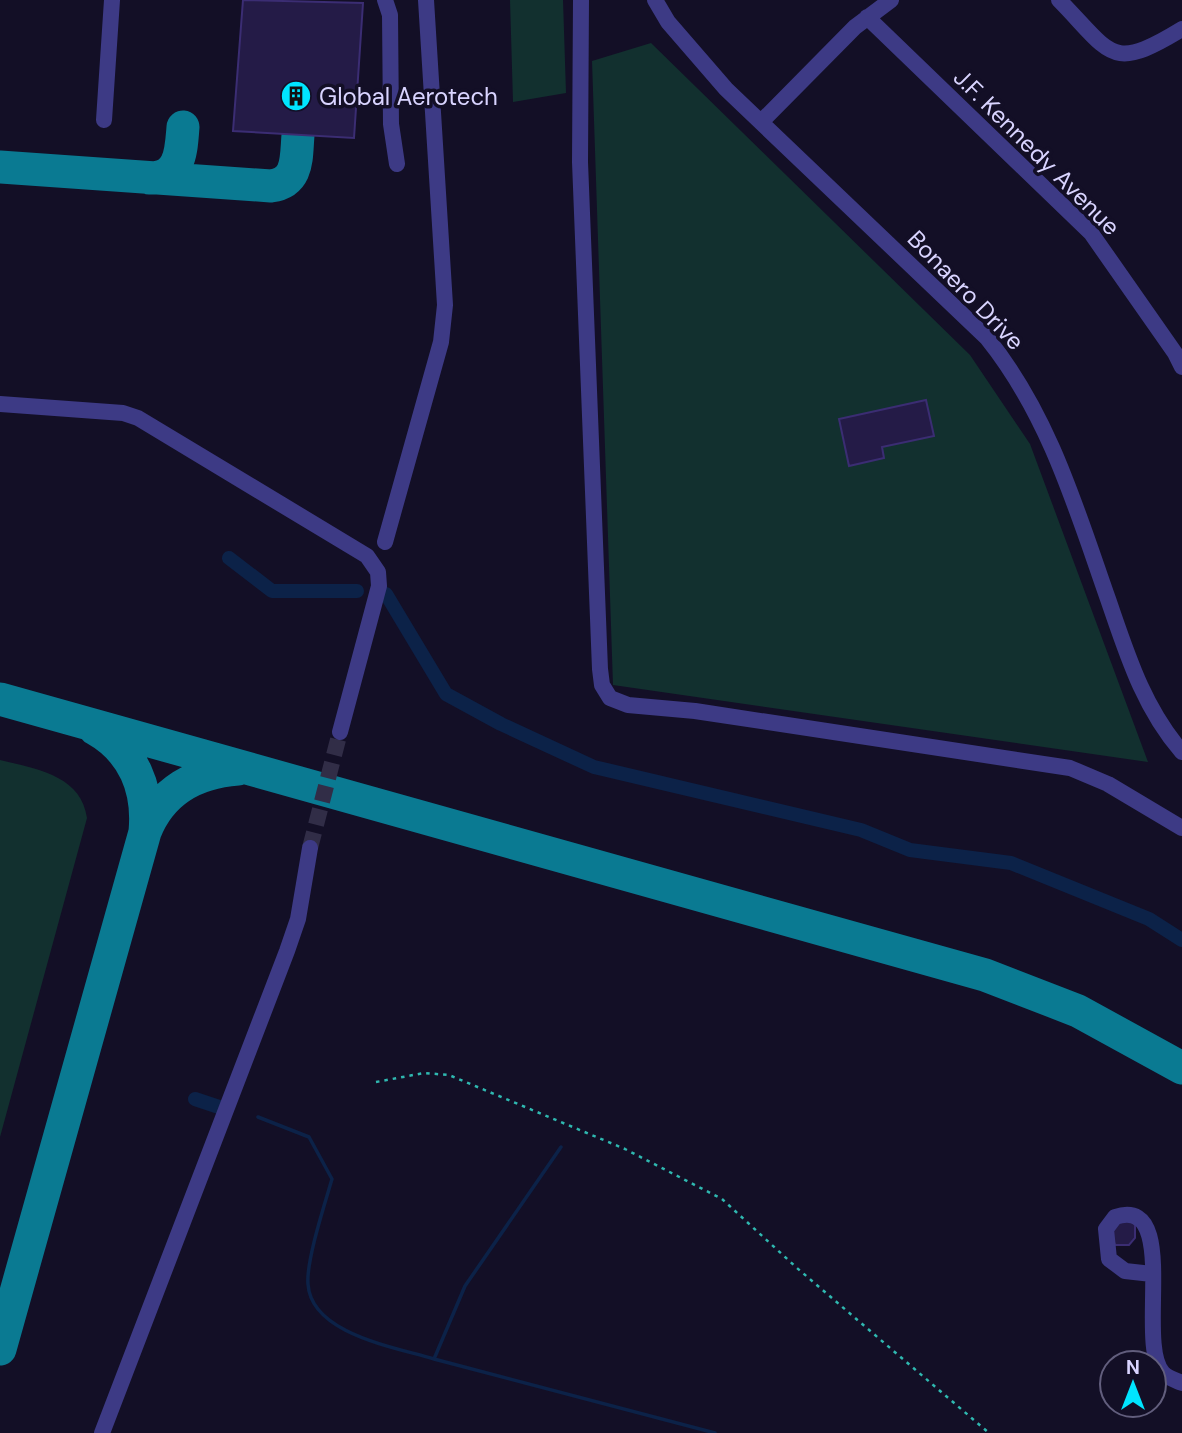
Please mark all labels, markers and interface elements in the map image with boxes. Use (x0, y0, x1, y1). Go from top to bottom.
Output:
street label: J.F. Kennedy Avenue (947, 62, 1127, 242)
building icon: Global Aerotech (279, 79, 313, 113)
place label: Global Aerotech (319, 81, 498, 112)
street label: Bonaero Drive (901, 223, 1031, 357)
north arrow (1098, 1349, 1168, 1419)
text: N (1126, 1355, 1140, 1380)

